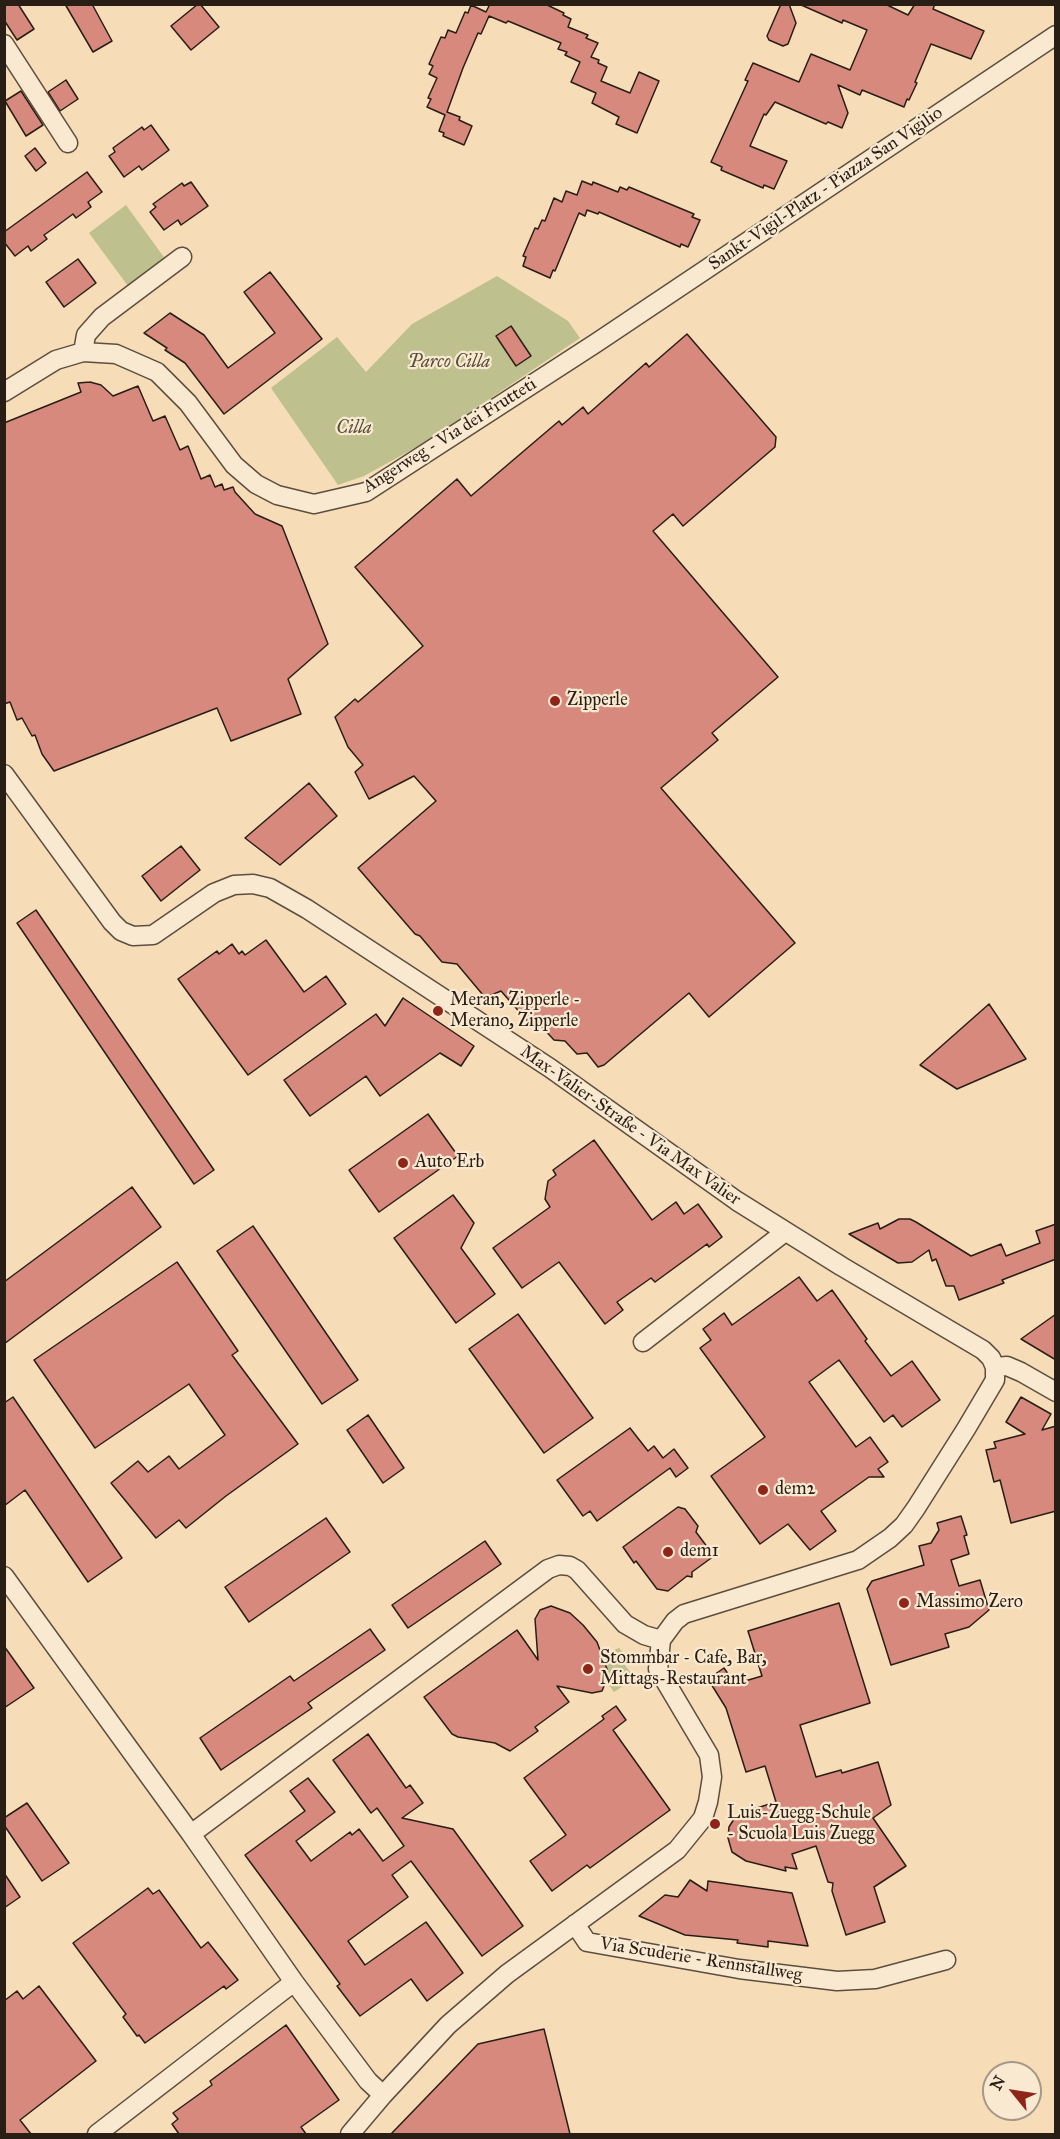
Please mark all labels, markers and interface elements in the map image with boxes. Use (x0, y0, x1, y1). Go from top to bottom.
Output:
street label: Sankt-Vigil-Platz - Piazza San Vigilio (705, 102, 947, 276)
park label: Parco Cilla (408, 352, 490, 374)
street label: Angerweg - Via dei Frutteti (359, 374, 541, 498)
park label: Cilla (336, 418, 372, 440)
place label: Zipperle (567, 690, 628, 712)
marker: Zipperle (548, 694, 562, 708)
place label: Meran, Zipperle - Merano, Zipperle (450, 990, 580, 1032)
marker: Meran, Zipperle - Merano, Zipperle (431, 1004, 445, 1018)
street label: Max-Valier-Straße - Via Max Valier (516, 1041, 744, 1211)
place label: Auto Erb (415, 1152, 484, 1174)
marker: Auto Erb (396, 1156, 410, 1170)
place label: dem2 (775, 1479, 816, 1501)
marker: dem2 (756, 1483, 770, 1497)
place label: dem1 (680, 1541, 719, 1563)
marker: dem1 (661, 1545, 675, 1559)
place label: Massimo Zero (916, 1592, 1023, 1614)
marker: Massimo Zero (897, 1596, 911, 1610)
place label: Stommbar - Cafe, Bar, Mittags-Restaurant (600, 1648, 767, 1690)
marker: Stommbar - Cafe, Bar, Mittags-Restaurant (581, 1662, 595, 1676)
place label: Luis-Zuegg-Schule - Scuola Luis Zuegg (727, 1803, 875, 1846)
marker: Luis-Zuegg-Schule - Scuola Luis Zuegg (708, 1817, 722, 1831)
street label: Via Scuderie - Rennstallweg (598, 1933, 804, 1987)
north arrow (982, 2061, 1042, 2121)
text: N (986, 2072, 1009, 2093)

